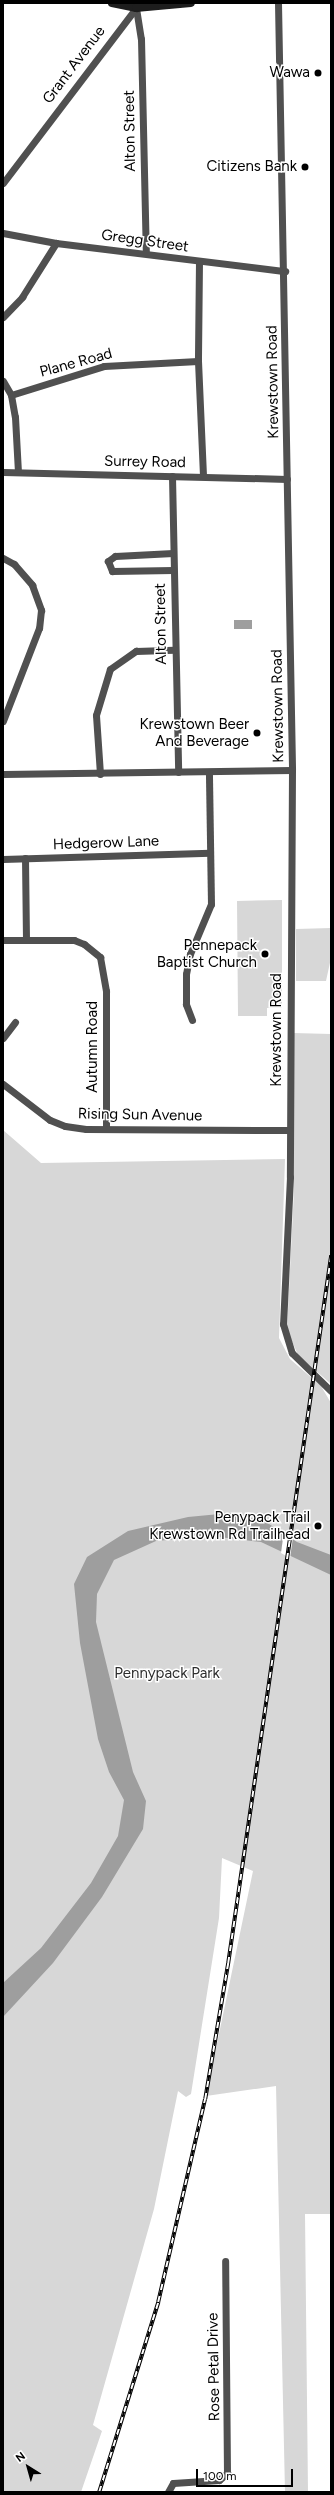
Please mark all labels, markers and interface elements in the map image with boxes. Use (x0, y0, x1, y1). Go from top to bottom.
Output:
street label: Grant Avenue (39, 23, 109, 107)
place label: Wawa (269, 64, 310, 82)
marker: Wawa (313, 68, 323, 78)
street label: Alton Street (120, 90, 140, 172)
place label: Citizens Bank (206, 158, 297, 176)
marker: Citizens Bank (300, 162, 310, 172)
street label: Gregg Street (100, 226, 190, 256)
street label: Krewstown Road (263, 325, 283, 439)
street label: Plane Road (38, 345, 114, 381)
street label: Surrey Road (104, 452, 186, 472)
street label: Alton Street (151, 583, 171, 665)
street label: Krewstown Road (268, 649, 288, 763)
place label: Krewstown Beer And Beverage (139, 715, 249, 750)
marker: Krewstown Beer And Beverage (252, 728, 262, 738)
street label: Hedgerow Lane (53, 832, 159, 854)
place label: Pennepack Baptist Church (157, 936, 257, 971)
marker: Pennepack Baptist Church (260, 949, 270, 959)
street label: Krewstown Road (268, 973, 286, 1087)
street label: Autumn Road (84, 1001, 102, 1093)
street label: Rising Sun Avenue (78, 1105, 202, 1125)
place label: Penypack Trail Krewstown Rd Trailhead (149, 1508, 310, 1543)
marker: Penypack Trail Krewstown Rd Trailhead (313, 1521, 323, 1531)
park label: Pennypack Park (114, 1665, 220, 1683)
street label: Rose Petal Drive (204, 2313, 224, 2421)
north arrow (8, 2447, 48, 2487)
text: N (13, 2449, 28, 2465)
scale bar (198, 2461, 295, 2487)
text: 100 m (203, 2469, 237, 2483)

